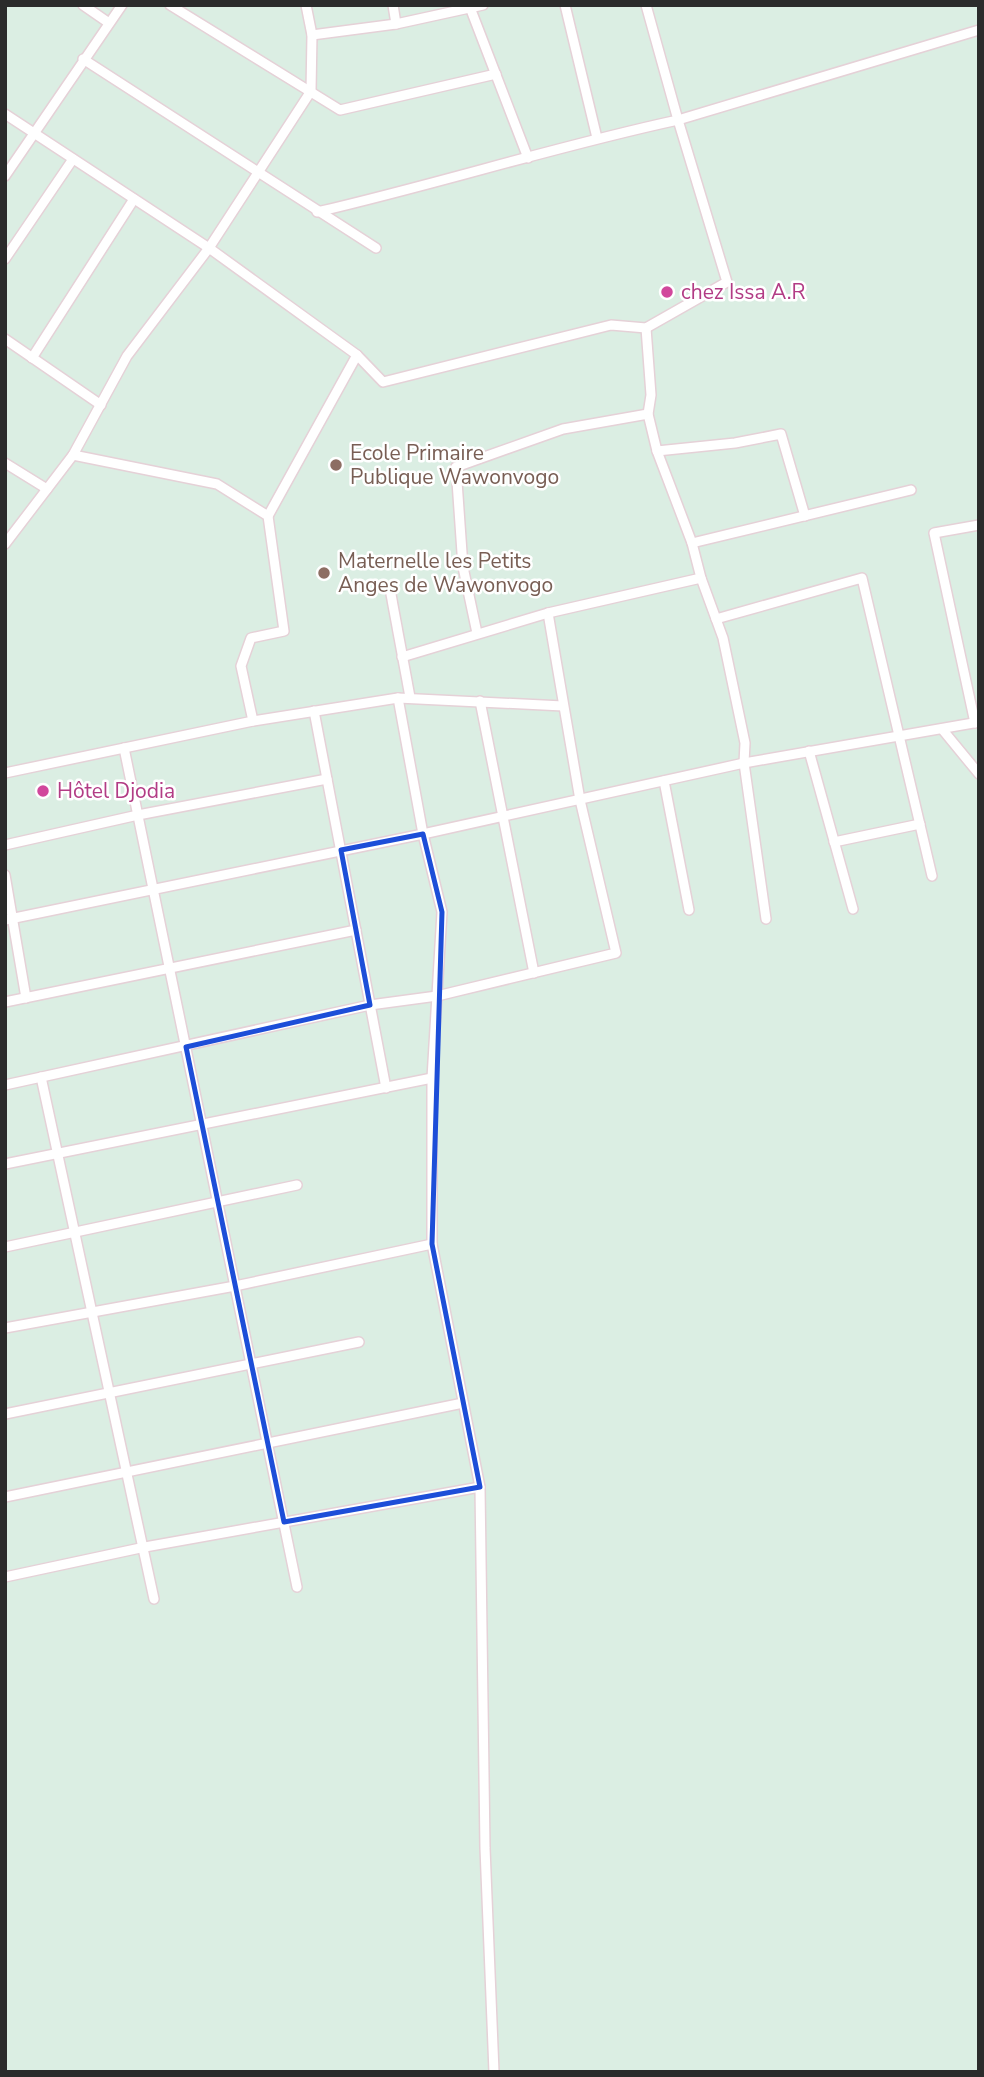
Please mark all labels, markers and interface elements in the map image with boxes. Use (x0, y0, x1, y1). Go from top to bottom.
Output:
place label: chez Issa A.R (681, 278, 806, 306)
marker: chez Issa A.R (659, 284, 675, 300)
place label: Ecole Primaire Publique Wawonvogo (350, 439, 559, 491)
marker: Ecole Primaire Publique Wawonvogo (328, 457, 344, 473)
place label: Maternelle les Petits Anges de Wawonvogo (338, 547, 553, 599)
marker: Maternelle les Petits Anges de Wawonvogo (316, 565, 332, 581)
place label: Hôtel Djodia (57, 777, 175, 805)
marker: Hôtel Djodia (35, 783, 51, 799)

